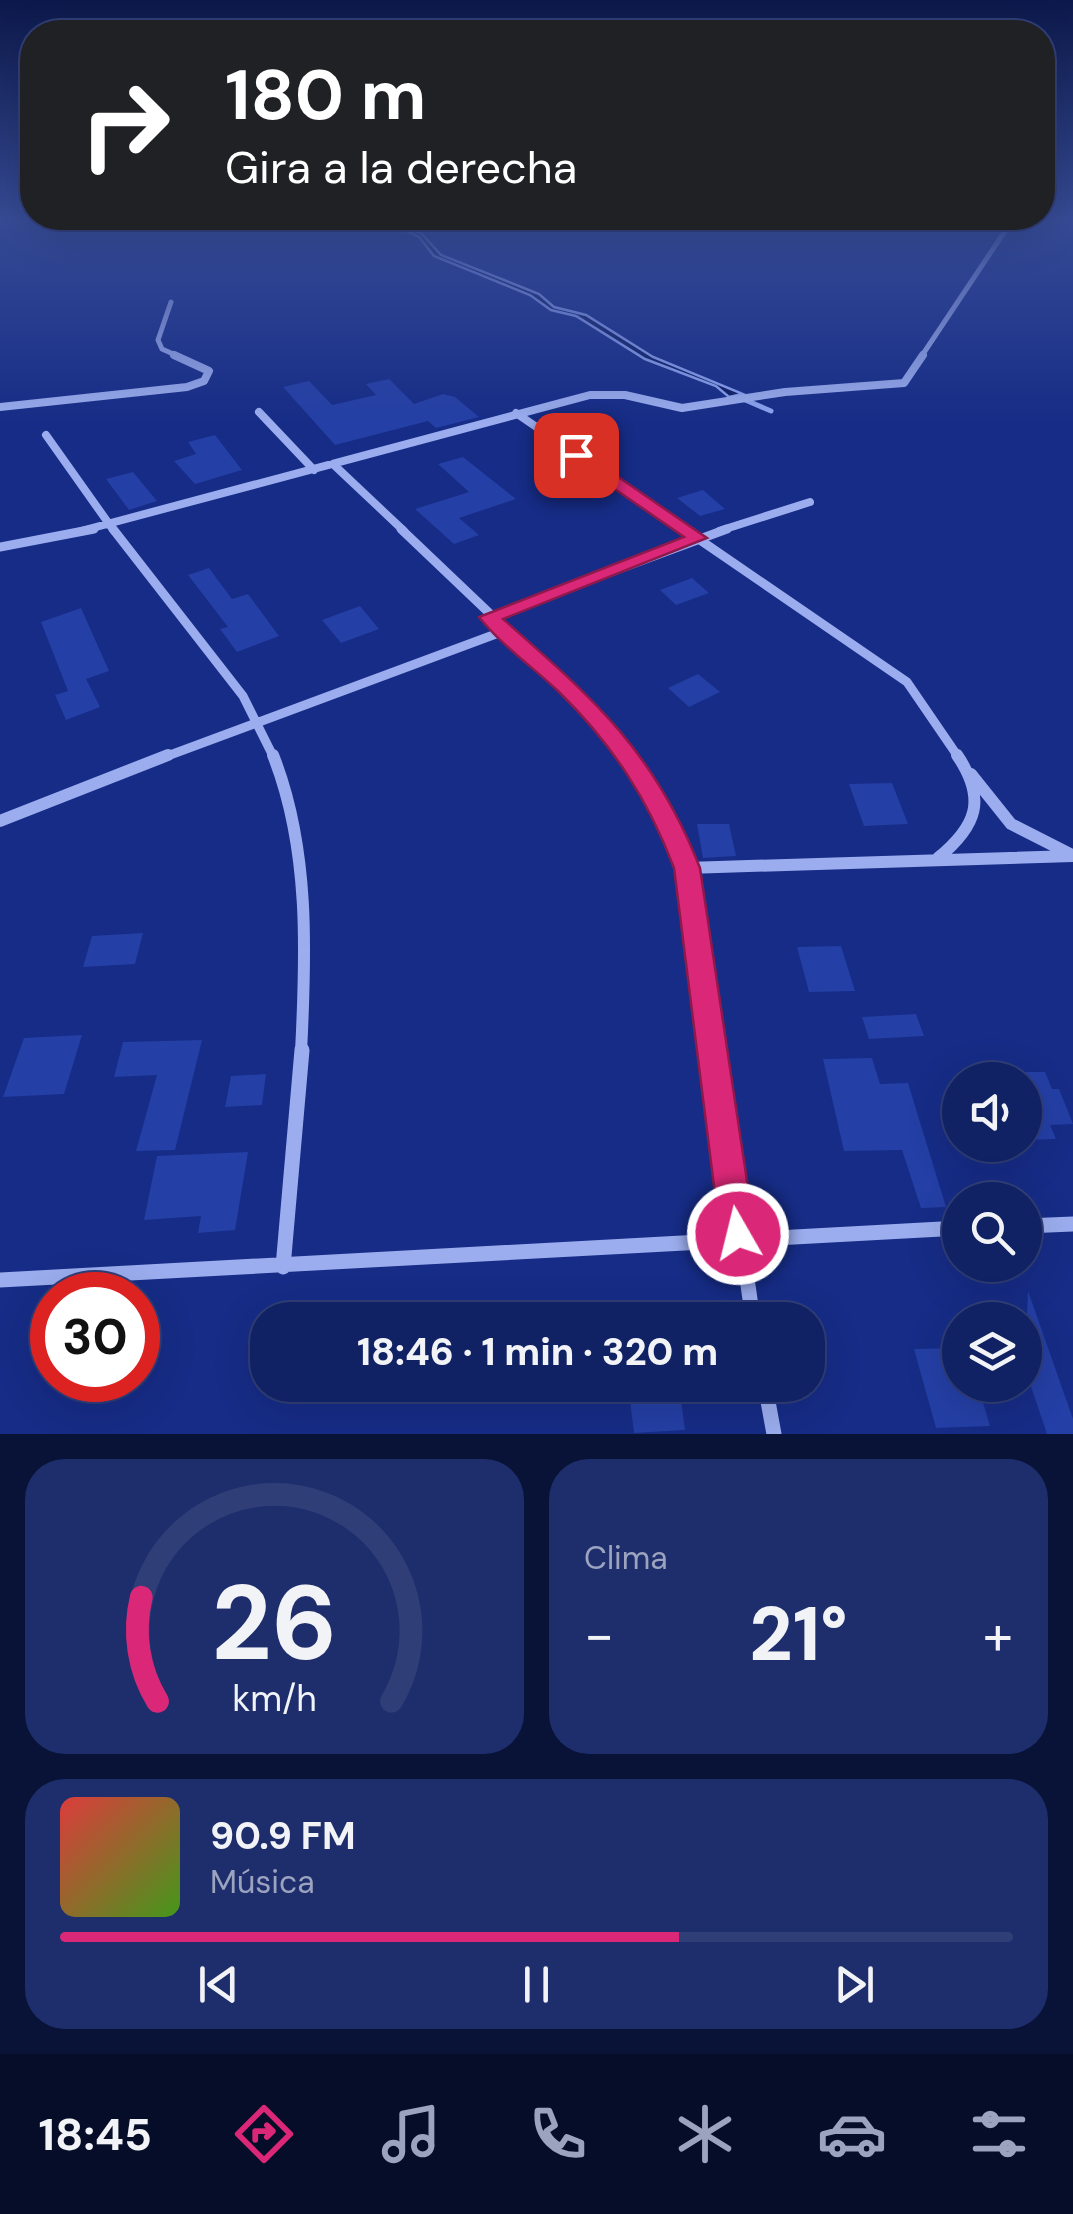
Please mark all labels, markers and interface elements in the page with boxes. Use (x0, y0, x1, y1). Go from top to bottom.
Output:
text: 180 m (225, 50, 426, 141)
icon: right (60, 60, 190, 190)
text: Gira a la derecha (225, 138, 577, 197)
pin (534, 413, 619, 498)
icon: arrive (549, 428, 604, 483)
map controls (942, 1062, 1042, 1402)
button: sound (942, 1062, 1042, 1162)
position arrow (686, 1182, 790, 1286)
button: search (942, 1182, 1042, 1282)
speed limit sign: 30 (30, 1272, 160, 1402)
button: layers (942, 1302, 1042, 1402)
text: 18:46 · 1 min · 320 m (357, 1327, 718, 1377)
text: Clima (584, 1537, 668, 1579)
text: 26 (212, 1556, 337, 1691)
text: 21° (749, 1586, 848, 1683)
text: − (584, 1599, 614, 1671)
text: + (983, 1599, 1013, 1671)
text: km/h (232, 1676, 317, 1722)
text: 90.9 FM (210, 1811, 356, 1861)
text: Música (210, 1861, 315, 1903)
icon: previous (191, 1957, 246, 2012)
icon: pause (509, 1957, 564, 2012)
icon: next (827, 1957, 882, 2012)
icon: directions (229, 2099, 299, 2169)
icon: music (376, 2099, 446, 2169)
icon: phone (523, 2099, 593, 2169)
icon: climate (670, 2099, 740, 2169)
icon: car (817, 2099, 887, 2169)
icon: filters (964, 2099, 1034, 2169)
text: 18:45 (39, 2105, 152, 2164)

